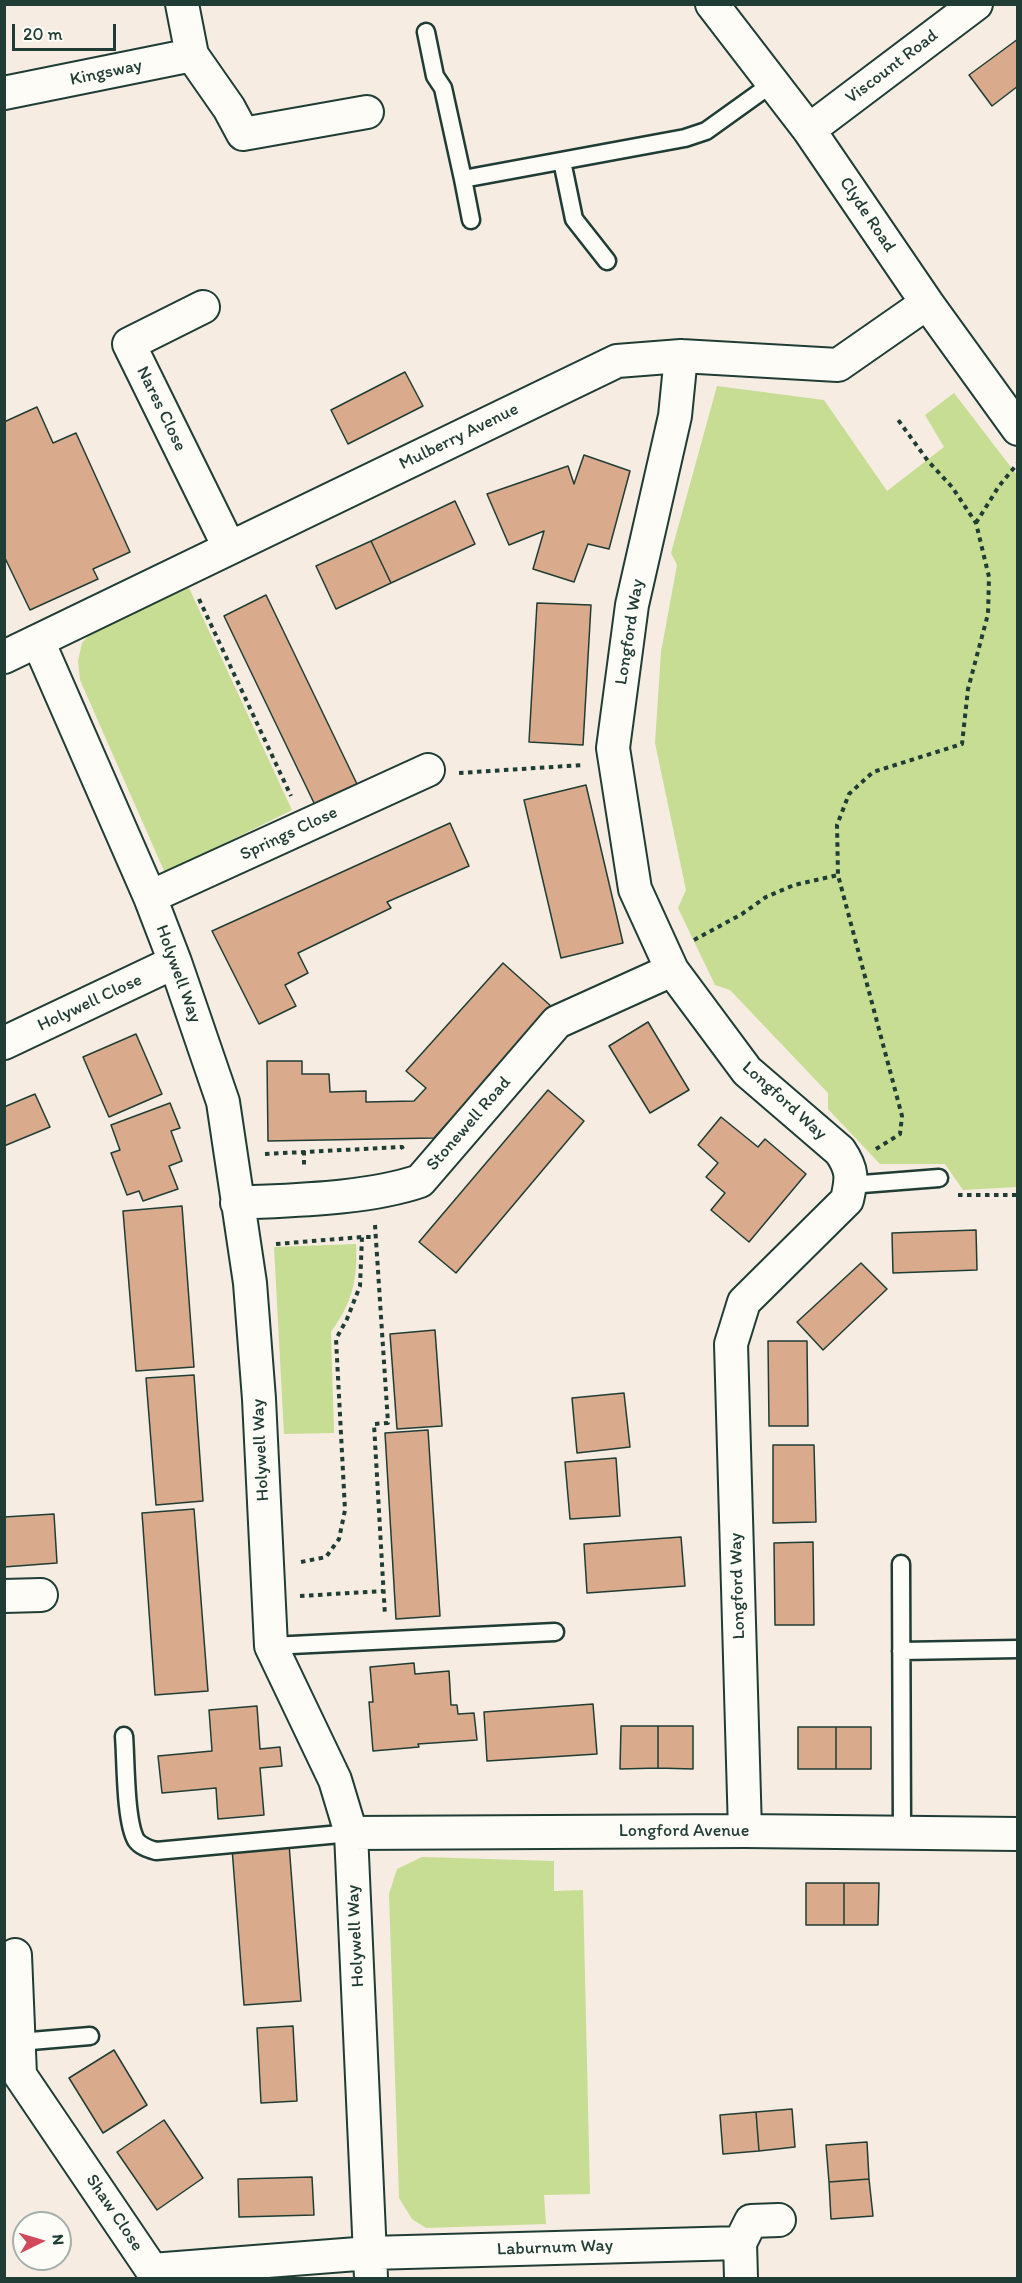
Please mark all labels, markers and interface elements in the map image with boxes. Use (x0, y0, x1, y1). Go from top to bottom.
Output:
scale bar (15, 12, 118, 50)
text: 20 m (23, 23, 63, 45)
street label: Viscount Road (841, 25, 943, 109)
street label: Kingsway (68, 55, 144, 91)
street label: Clyde Road (834, 173, 900, 257)
street label: Nares Close (131, 363, 191, 455)
street label: Mulberry Avenue (396, 399, 522, 475)
street label: Longford Way (611, 578, 649, 686)
street label: Springs Close (237, 802, 341, 866)
street label: Holywell Way (150, 922, 206, 1026)
street label: Holywell Close (34, 969, 146, 1037)
street label: Longford Way (737, 1057, 831, 1145)
street label: Stonewell Road (422, 1072, 516, 1176)
street label: Holywell Way (248, 1398, 274, 1502)
street label: Longford Way (725, 1532, 751, 1640)
street label: Longford Avenue (619, 1820, 749, 1842)
street label: Holywell Way (343, 1884, 369, 1988)
street label: Shaw Close (80, 2171, 148, 2255)
north arrow (12, 2211, 72, 2271)
text: N (49, 2233, 68, 2246)
street label: Laburnum Way (497, 2235, 613, 2261)

